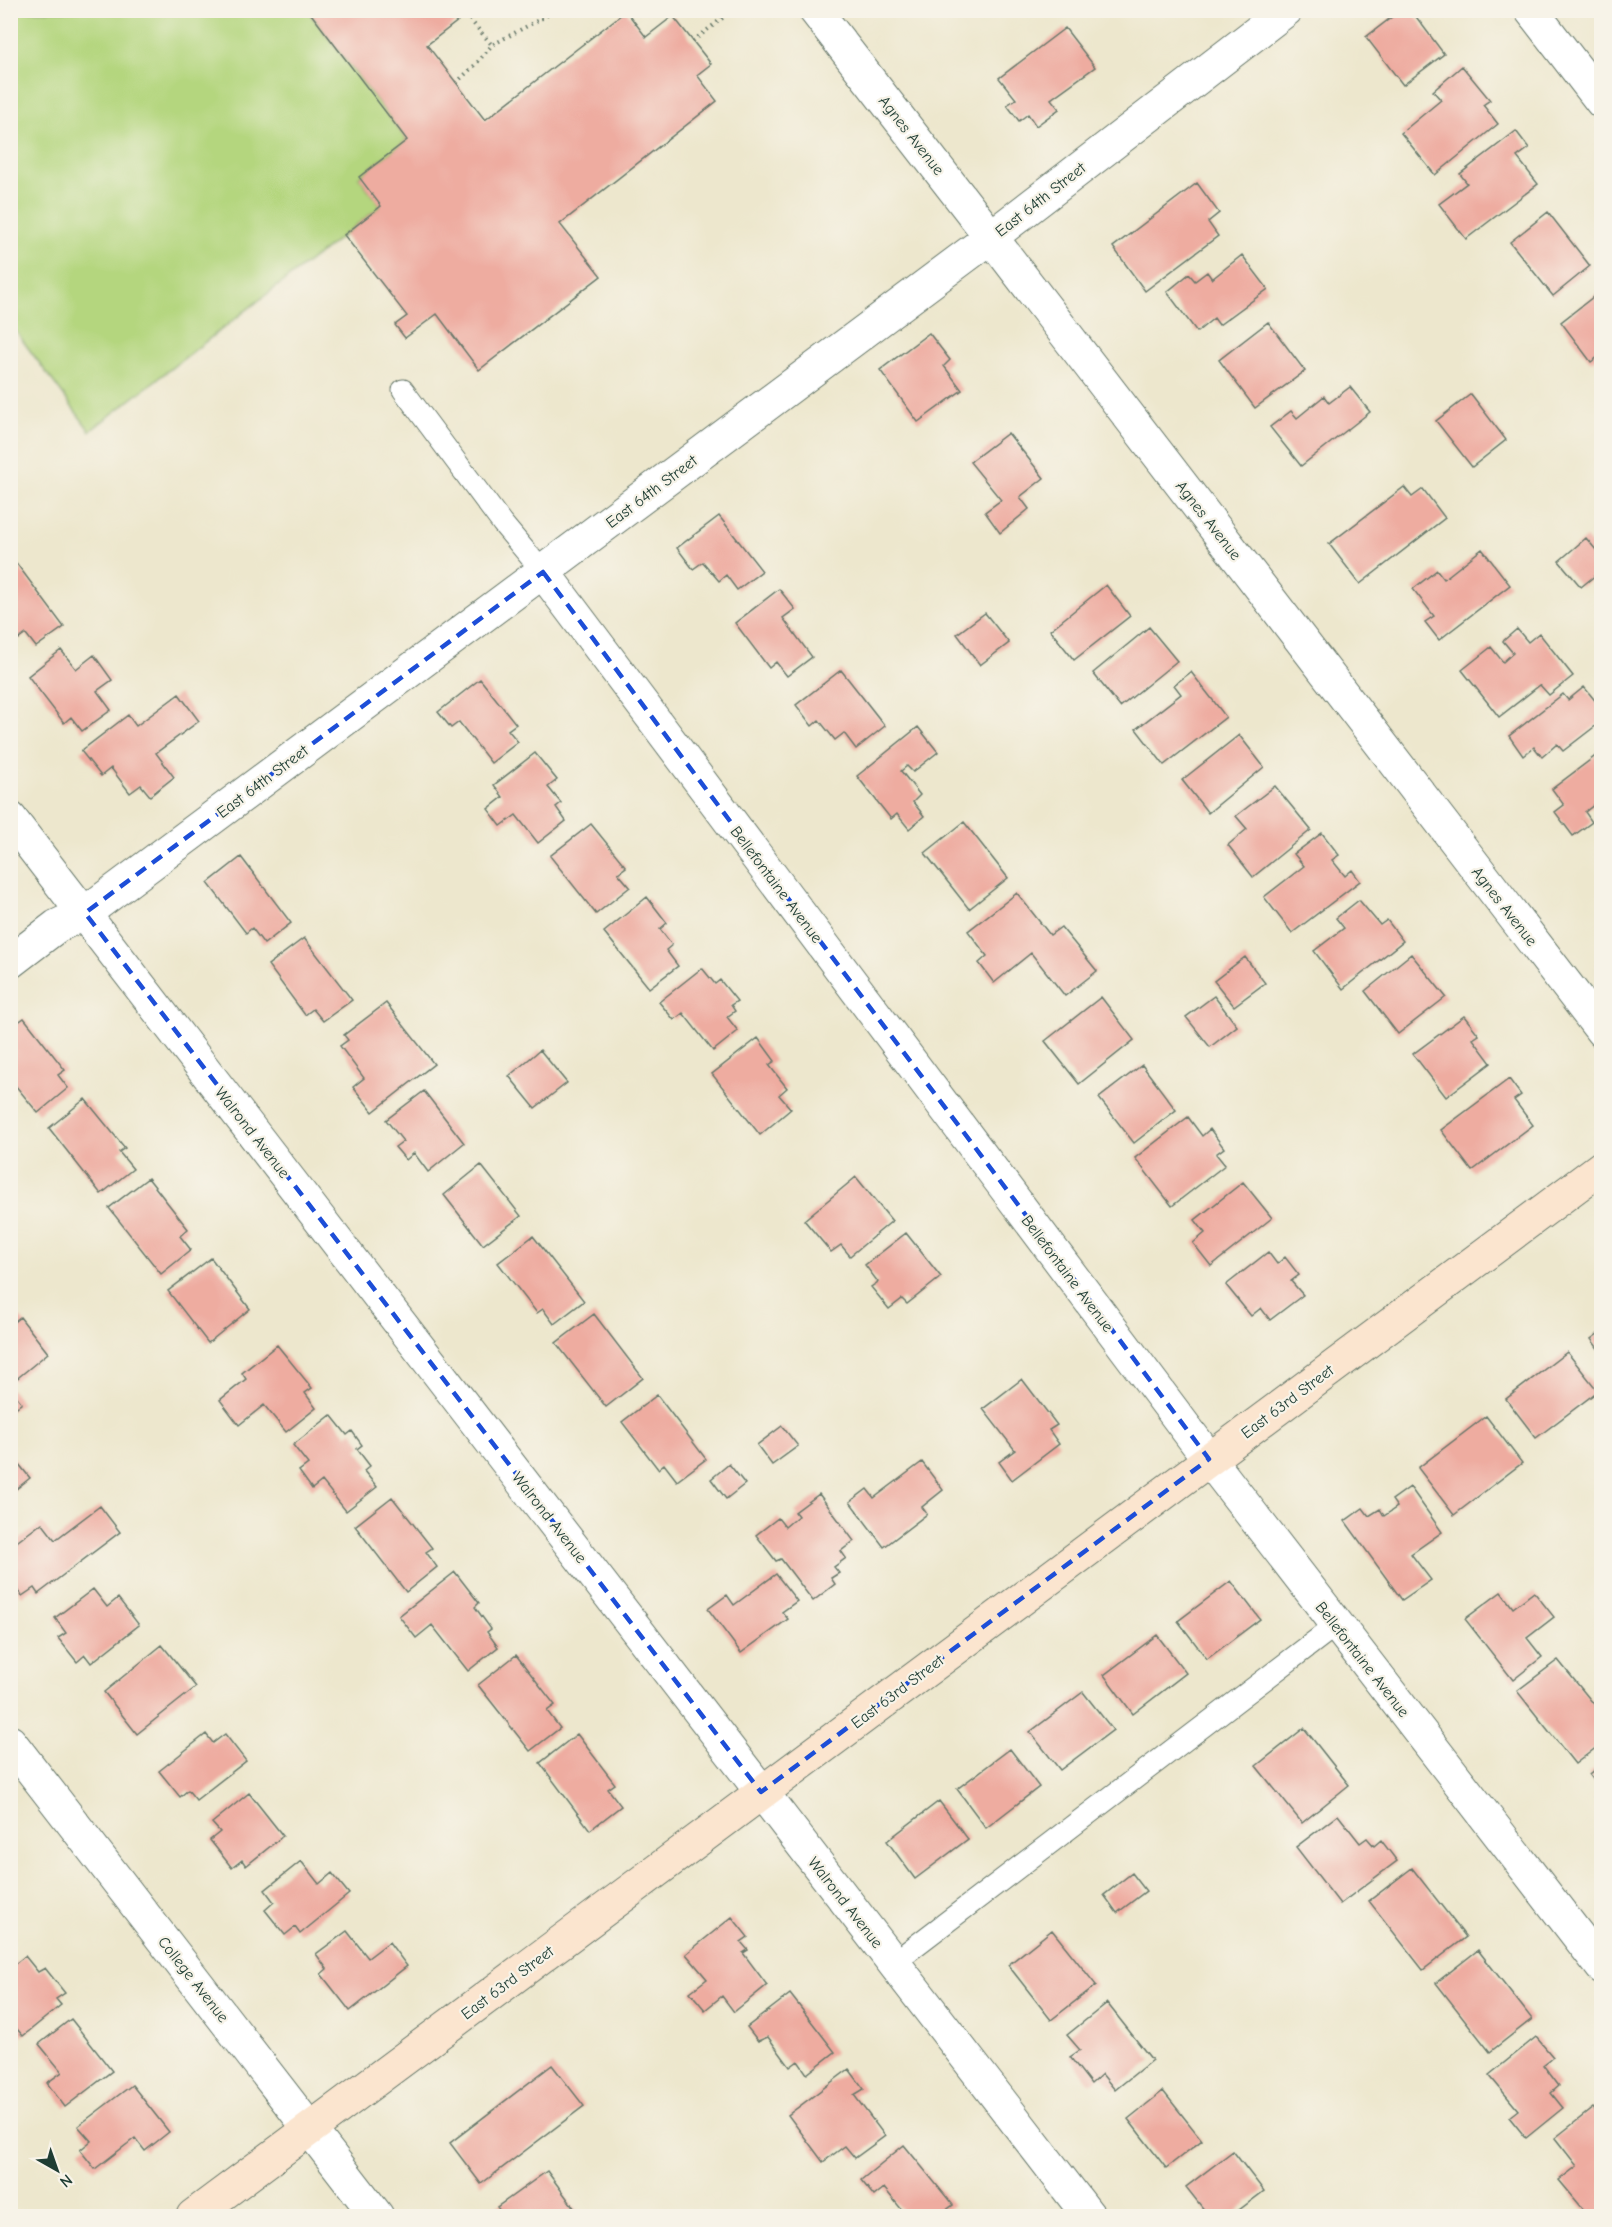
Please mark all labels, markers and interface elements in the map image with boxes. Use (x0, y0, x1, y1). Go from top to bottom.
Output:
street label: Agnes Avenue (875, 92, 948, 179)
street label: East 64th Street (992, 159, 1090, 241)
street label: East 64th Street (602, 451, 701, 532)
street label: Agnes Avenue (1172, 477, 1245, 564)
street label: East 64th Street (213, 741, 312, 822)
street label: Bellefontaine Avenue (726, 823, 826, 946)
street label: Agnes Avenue (1468, 863, 1541, 950)
street label: Walrond Avenue (211, 1084, 293, 1182)
street label: Bellefontaine Avenue (1017, 1212, 1117, 1335)
street label: East 63rd Street (1238, 1361, 1338, 1442)
street label: Walrond Avenue (508, 1469, 590, 1567)
street label: Bellefontaine Avenue (1312, 1598, 1413, 1721)
street label: East 63rd Street (848, 1651, 948, 1732)
street label: Walrond Avenue (804, 1854, 886, 1952)
street label: College Avenue (154, 1933, 232, 2026)
street label: East 63rd Street (458, 1942, 558, 2023)
north arrow (27, 2140, 87, 2200)
text: N (56, 2170, 76, 2191)

